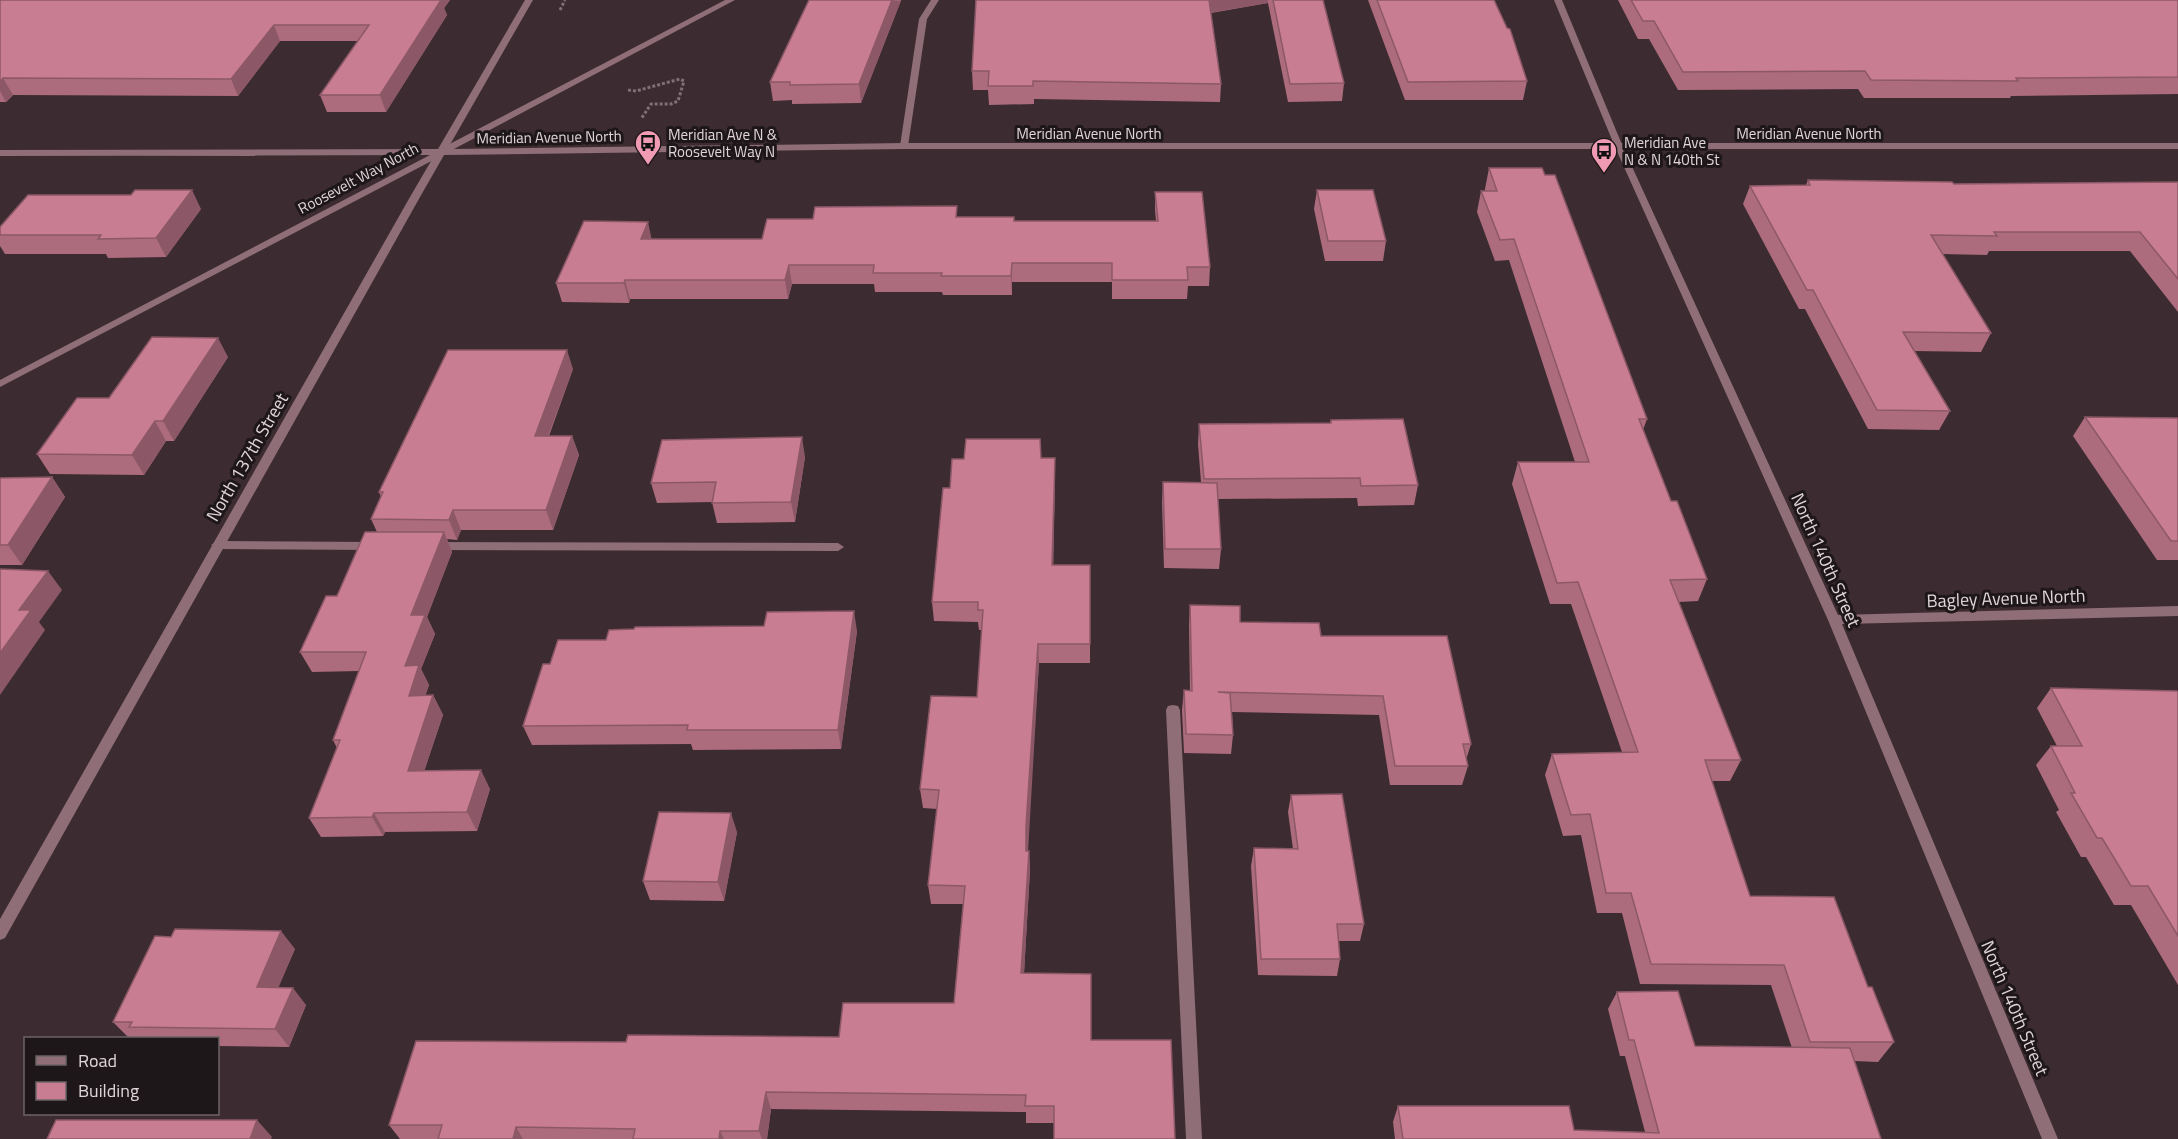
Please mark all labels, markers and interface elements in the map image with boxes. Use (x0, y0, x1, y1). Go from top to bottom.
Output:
street label: Meridian Avenue North (1016, 122, 1162, 145)
street label: Meridian Avenue North (1736, 122, 1882, 145)
place label: Meridian Ave N & Roosevelt Way N (668, 123, 778, 163)
street label: Meridian Avenue North (476, 124, 622, 150)
bus stop icon: Meridian Ave N & Roosevelt Way N (633, 128, 663, 166)
place label: Meridian Ave N & N 140th St (1624, 131, 1720, 171)
street label: Roosevelt Way North (294, 136, 422, 220)
bus stop icon: Meridian Ave N & N 140th St (1589, 136, 1619, 174)
street label: North 137th Street (199, 387, 295, 526)
street label: North 140th Street (1784, 489, 1868, 632)
street label: Bagley Avenue North (1926, 582, 2086, 614)
street label: North 140th Street (1974, 936, 2056, 1080)
legend (24, 1037, 219, 1115)
text: Road (78, 1047, 117, 1074)
text: Building (78, 1077, 139, 1104)

